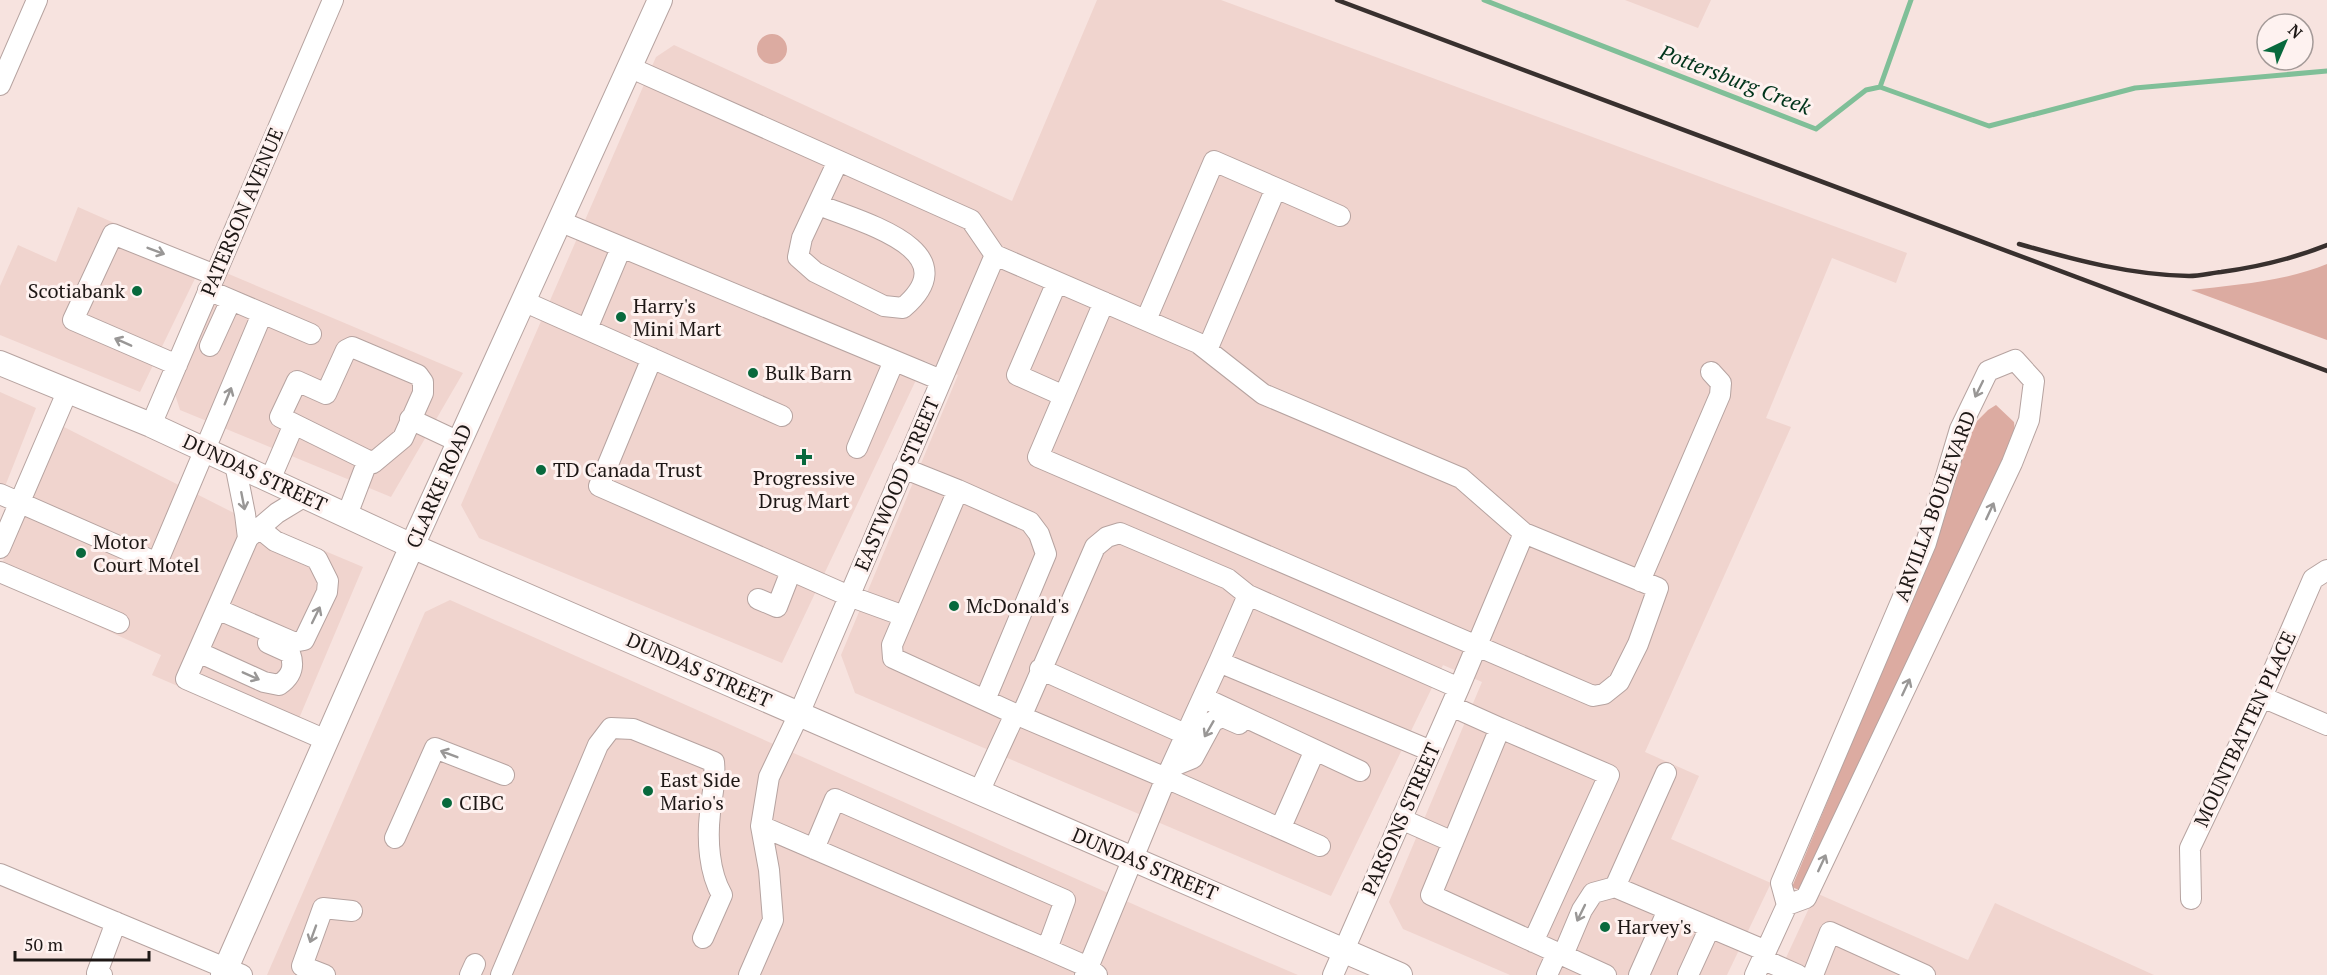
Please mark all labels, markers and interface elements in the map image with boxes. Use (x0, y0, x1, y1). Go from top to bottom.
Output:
north arrow (2255, 12, 2315, 72)
text: N (2283, 19, 2307, 43)
water label: Pottersburg Creek (1655, 37, 1816, 121)
street label: PATERSON AVENUE (194, 123, 289, 300)
one-way arrow (146, 246, 165, 257)
place label: Scotiabank (28, 277, 126, 304)
marker: Scotiabank (130, 284, 144, 298)
place label: Harry's Mini Mart (633, 292, 722, 342)
marker: Harry's Mini Mart (614, 310, 628, 324)
one-way arrow (114, 336, 133, 347)
place label: Bulk Barn (765, 359, 852, 386)
marker: Bulk Barn (746, 366, 760, 380)
one-way arrow (1973, 380, 1985, 398)
one-way arrow (223, 387, 234, 406)
street label: EASTWOOD STREET (848, 393, 945, 575)
street label: ARVILLA BOULEVARD (1887, 407, 1982, 605)
street label: CLARKE ROAD (399, 419, 478, 552)
street label: DUNDAS STREET (179, 427, 332, 518)
marker: Progressive Drug Mart (797, 450, 811, 464)
place label: TD Canada Trust (553, 456, 703, 483)
marker: TD Canada Trust (534, 463, 548, 477)
place label: Progressive Drug Mart (753, 464, 855, 514)
one-way arrow (238, 490, 249, 510)
one-way arrow (1984, 502, 1996, 520)
place label: Motor Court Motel (93, 528, 200, 578)
marker: Motor Court Motel (74, 546, 88, 560)
place label: McDonald's (966, 592, 1070, 619)
marker: McDonald's (947, 599, 961, 613)
one-way arrow (311, 606, 322, 624)
street label: DUNDAS STREET (622, 625, 776, 714)
street label: MOUNTBATTEN PLACE (2187, 627, 2302, 831)
one-way arrow (241, 671, 260, 682)
one-way arrow (1901, 678, 1913, 696)
one-way arrow (1203, 720, 1215, 737)
street label: PARSONS STREET (1355, 738, 1446, 899)
one-way arrow (440, 747, 459, 758)
place label: East Side Mario's (660, 766, 741, 816)
marker: East Side Mario's (641, 784, 655, 798)
place label: CIBC (459, 789, 504, 816)
marker: CIBC (440, 796, 454, 810)
street label: DUNDAS STREET (1068, 821, 1222, 906)
one-way arrow (1817, 854, 1829, 872)
one-way arrow (1575, 904, 1587, 922)
place label: Harvey's (1617, 913, 1692, 940)
marker: Harvey's (1598, 920, 1612, 934)
scale bar (15, 924, 148, 962)
one-way arrow (307, 924, 318, 943)
text: 50 m (24, 932, 64, 956)

